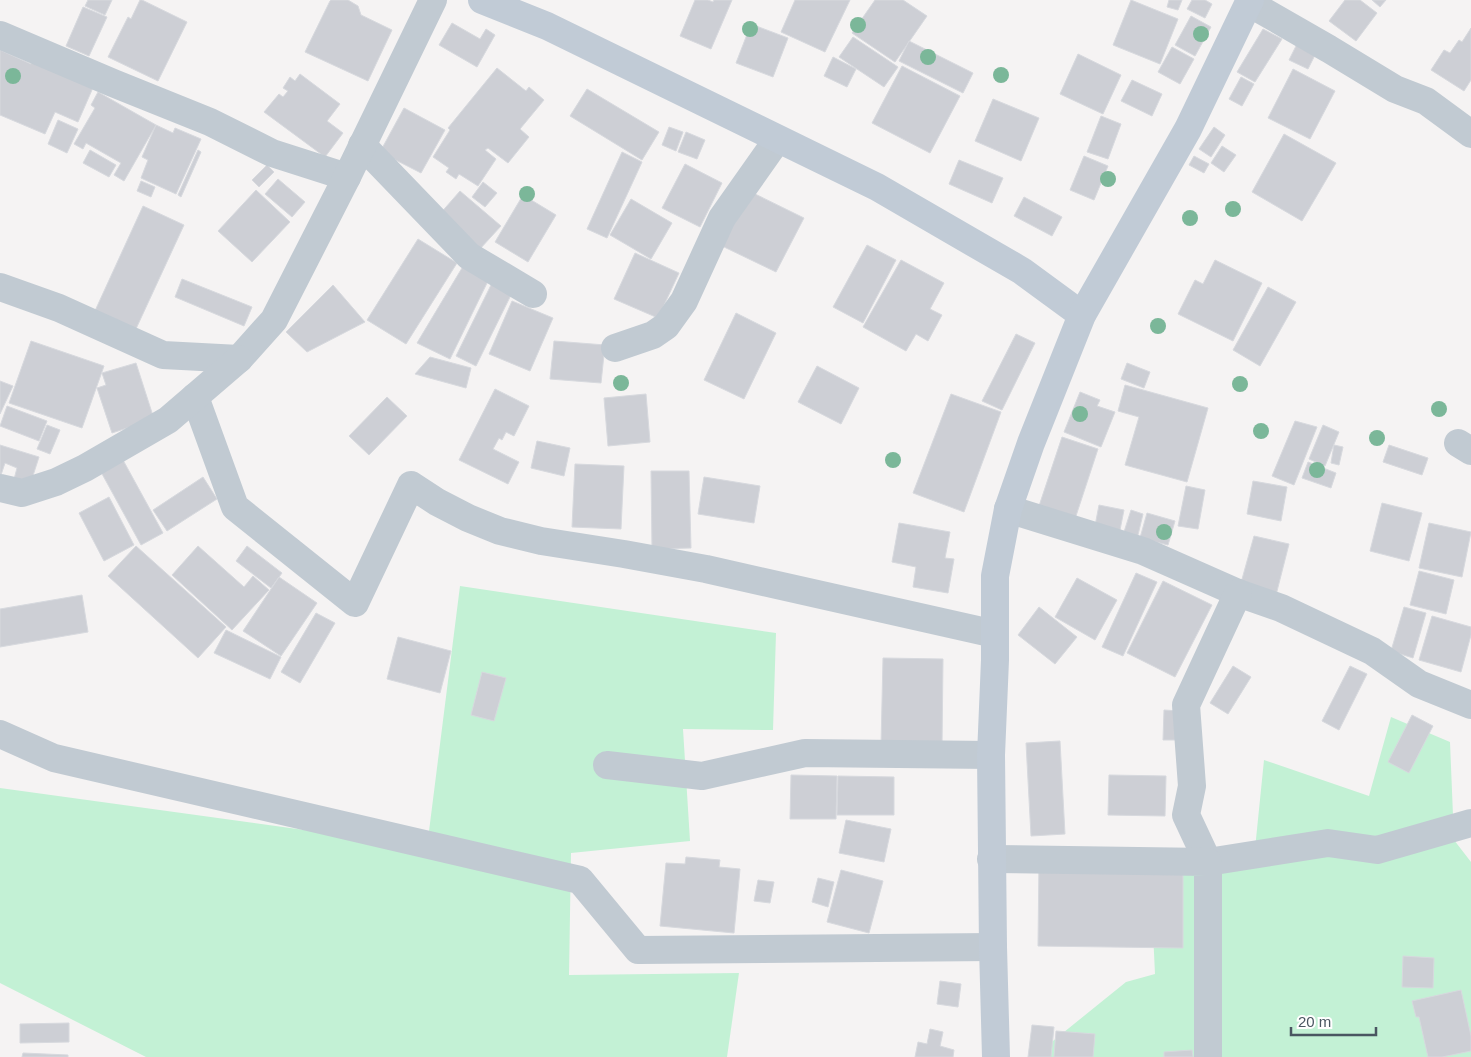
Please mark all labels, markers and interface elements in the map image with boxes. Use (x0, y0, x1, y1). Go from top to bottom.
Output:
scale bar (1291, 1004, 1376, 1036)
text: 20 m (1298, 1013, 1331, 1030)

